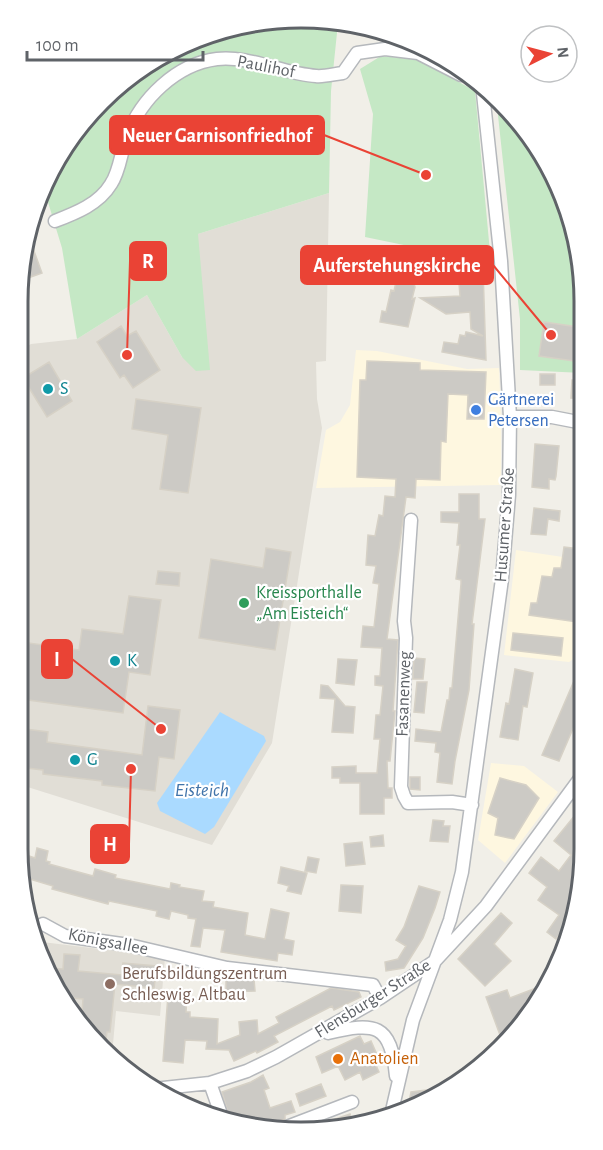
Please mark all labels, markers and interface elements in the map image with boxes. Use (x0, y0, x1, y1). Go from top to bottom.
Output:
scale bar (27, 24, 202, 62)
north arrow (519, 24, 579, 84)
text: 100 m (36, 37, 79, 55)
text: N (554, 46, 571, 59)
street label: Paulihof (236, 53, 298, 82)
callout: Neuer Garnisonfriedhof (110, 116, 324, 154)
text: Neuer Garnisonfriedhof (122, 126, 313, 146)
callout: R (130, 242, 166, 280)
callout: Auferstehungskirche (301, 246, 493, 284)
text: R (142, 252, 154, 272)
text: Auferstehungskirche (313, 256, 481, 276)
place label: S (60, 380, 69, 398)
marker: S (41, 382, 55, 396)
place label: Gärtnerei Petersen (488, 391, 554, 430)
marker: Gärtnerei Petersen (469, 403, 483, 417)
street label: Husumer Straße (492, 467, 518, 583)
place label: Kreissporthalle „Am Eisteich“ (256, 584, 362, 623)
marker: Kreissporthalle „Am Eisteich“ (237, 596, 251, 610)
callout: I (42, 640, 72, 678)
text: I (54, 650, 60, 670)
street label: Fasanenweg (394, 651, 414, 737)
place label: K (127, 652, 137, 670)
marker: K (108, 654, 122, 668)
place label: G (87, 751, 98, 769)
marker: G (68, 753, 82, 767)
water label: Eisteich (175, 780, 229, 800)
callout: H (91, 825, 129, 863)
text: H (103, 835, 117, 855)
street label: Königsallee (67, 925, 149, 959)
street label: Flensburger Straße (312, 956, 434, 1042)
place label: Berufsbildungszentrum Schleswig, Altbau (122, 965, 288, 1004)
marker: Berufsbildungszentrum Schleswig, Altbau (103, 977, 117, 991)
place label: Anatolien (350, 1050, 419, 1068)
marker: Anatolien (331, 1052, 345, 1066)

